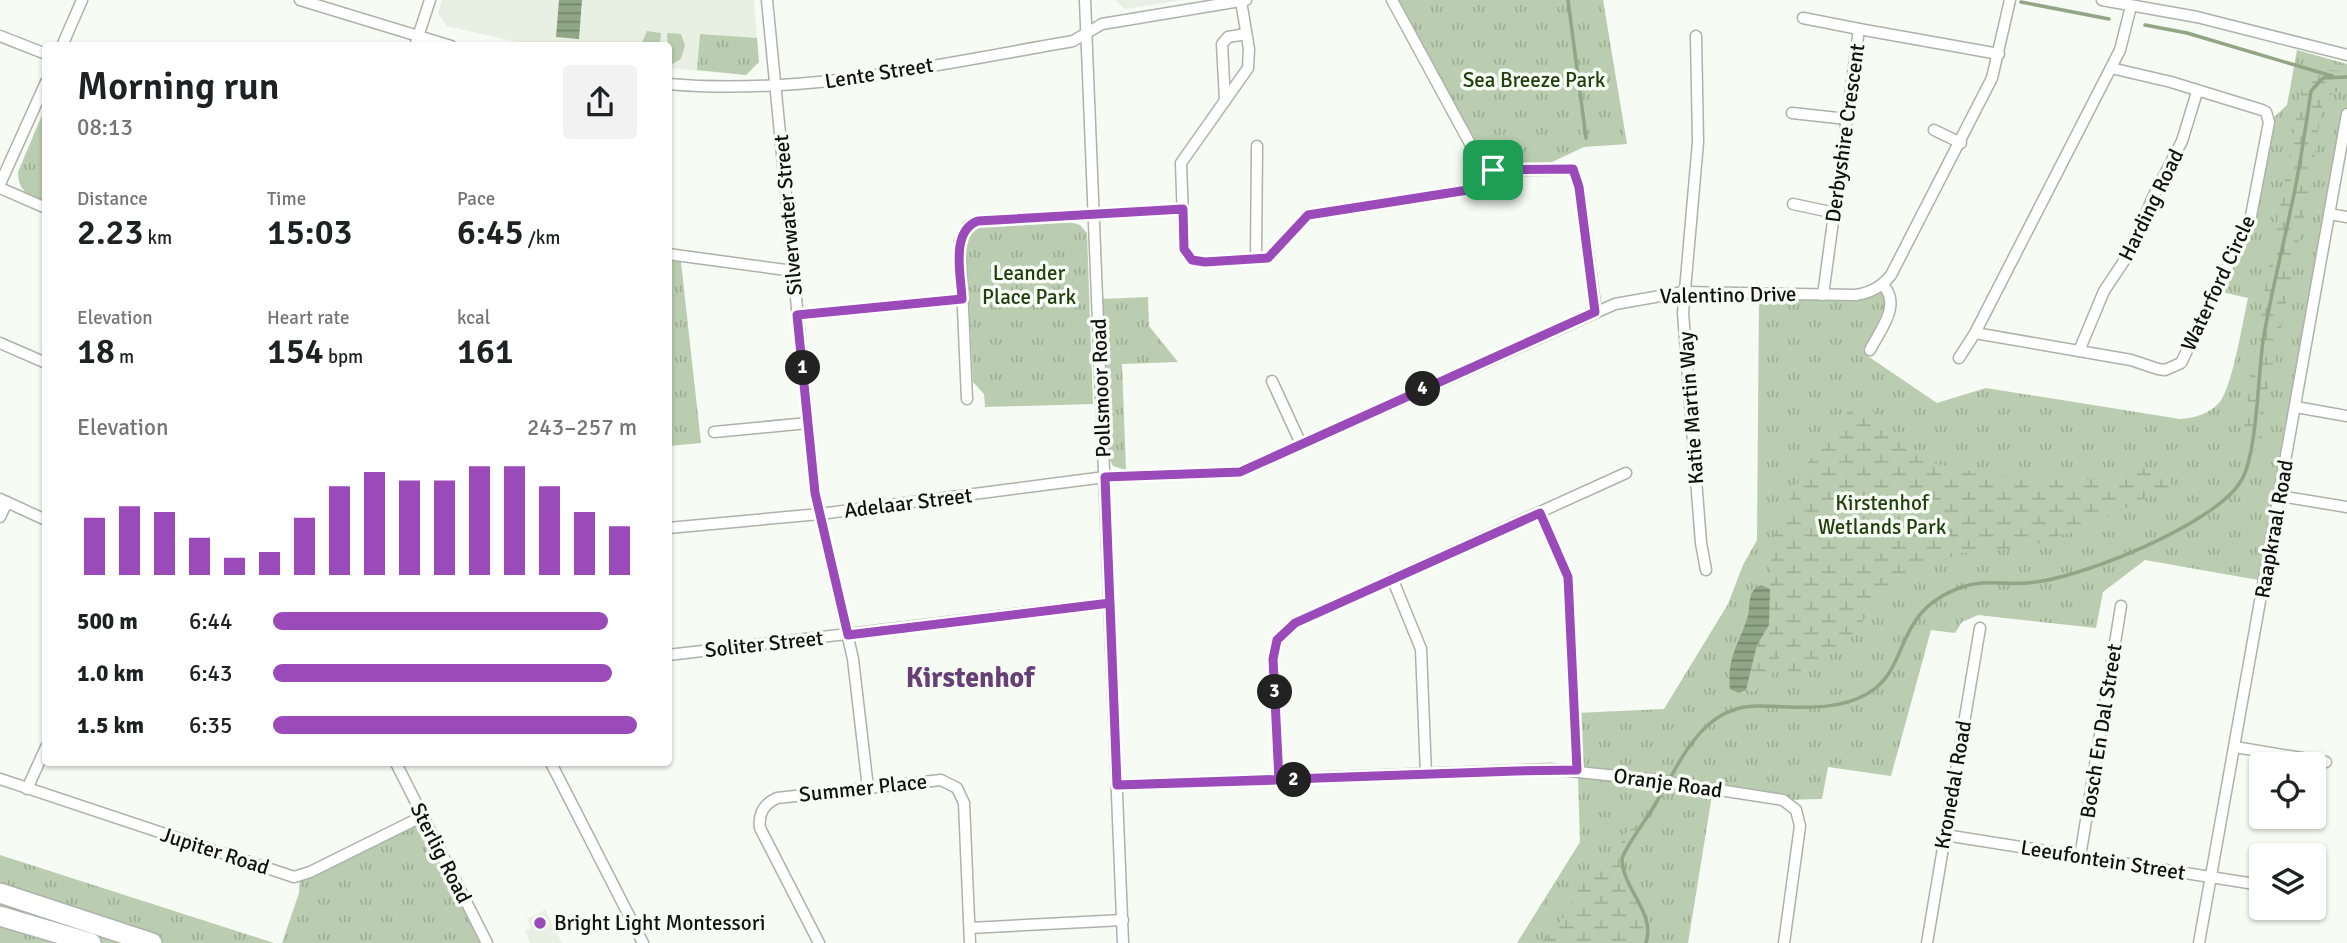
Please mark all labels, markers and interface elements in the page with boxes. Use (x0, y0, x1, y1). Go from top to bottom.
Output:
street label: Derbyshire Crescent (1820, 42, 1870, 224)
street label: Lente Street (823, 52, 935, 94)
text: Morning run (77, 63, 280, 110)
button: share (563, 65, 637, 139)
park label: Sea Breeze Park (1463, 67, 1606, 93)
text: 08:13 (77, 113, 133, 142)
street label: Silverwater Street (768, 133, 808, 297)
pin (1463, 140, 1523, 200)
street label: Harding Road (2113, 145, 2189, 265)
icon: arrive (1474, 151, 1512, 189)
text: Distance (77, 187, 148, 211)
text: Time (267, 187, 306, 211)
text: Pace (457, 187, 495, 211)
text: 2.23 (77, 211, 143, 254)
text: 15:03 (267, 211, 352, 254)
text: 6:45 (457, 211, 524, 254)
street label: Waterford Circle (2175, 211, 2261, 355)
text: km (143, 226, 172, 250)
text: /km (524, 226, 560, 250)
park label: Leander Place Park (982, 260, 1076, 310)
street label: Valentino Drive (1659, 281, 1797, 309)
text: Elevation (77, 306, 153, 330)
text: Heart rate (267, 306, 349, 330)
text: kcal (457, 306, 490, 330)
street label: Pollsmoor Road (1086, 318, 1116, 458)
text: 18 (77, 330, 115, 373)
text: 154 (267, 330, 324, 373)
text: 161 (457, 330, 514, 373)
street label: Katie Martin Way (1673, 330, 1709, 486)
text: m (115, 345, 134, 369)
text: bpm (324, 345, 363, 369)
pin: 1 (786, 350, 820, 386)
text: 1 (797, 355, 808, 379)
pin: 4 (1406, 372, 1440, 406)
text: 4 (1417, 376, 1428, 400)
text: Elevation (77, 413, 169, 442)
text: 243–257 m (527, 413, 637, 442)
street label: Raapkraal Road (2249, 458, 2299, 600)
street label: Adelaar Street (842, 482, 974, 524)
park label: Kirstenhof Wetlands Park (1818, 490, 1947, 540)
text: 500 m (77, 607, 138, 636)
text: 6:44 (189, 607, 232, 636)
street label: Soliter Street (703, 625, 825, 663)
street label: Bosch En Dal Street (2074, 642, 2128, 820)
text: 1.0 km (77, 659, 144, 688)
text: 6:43 (189, 659, 232, 688)
district label: Kirstenhof (906, 661, 1036, 695)
pin: 3 (1258, 674, 1292, 710)
text: 3 (1269, 679, 1280, 703)
text: 1.5 km (77, 711, 144, 740)
text: 6:35 (189, 711, 232, 740)
street label: Kronedal Road (1929, 719, 1977, 851)
map controls (2249, 752, 2326, 920)
button: locate (2249, 752, 2326, 829)
pin: 2 (1276, 762, 1312, 798)
street label: Oranje Road (1612, 763, 1724, 803)
text: 2 (1288, 767, 1299, 791)
street label: Summer Place (798, 768, 928, 808)
street label: Sterlig Road (405, 798, 477, 908)
street label: Jupiter Road (157, 821, 273, 881)
street label: Leeufontein Street (2019, 834, 2187, 886)
button: layers (2249, 843, 2326, 920)
place label: Bright Light Montessori (554, 910, 766, 936)
marker: Bright Light Montessori (532, 915, 548, 931)

